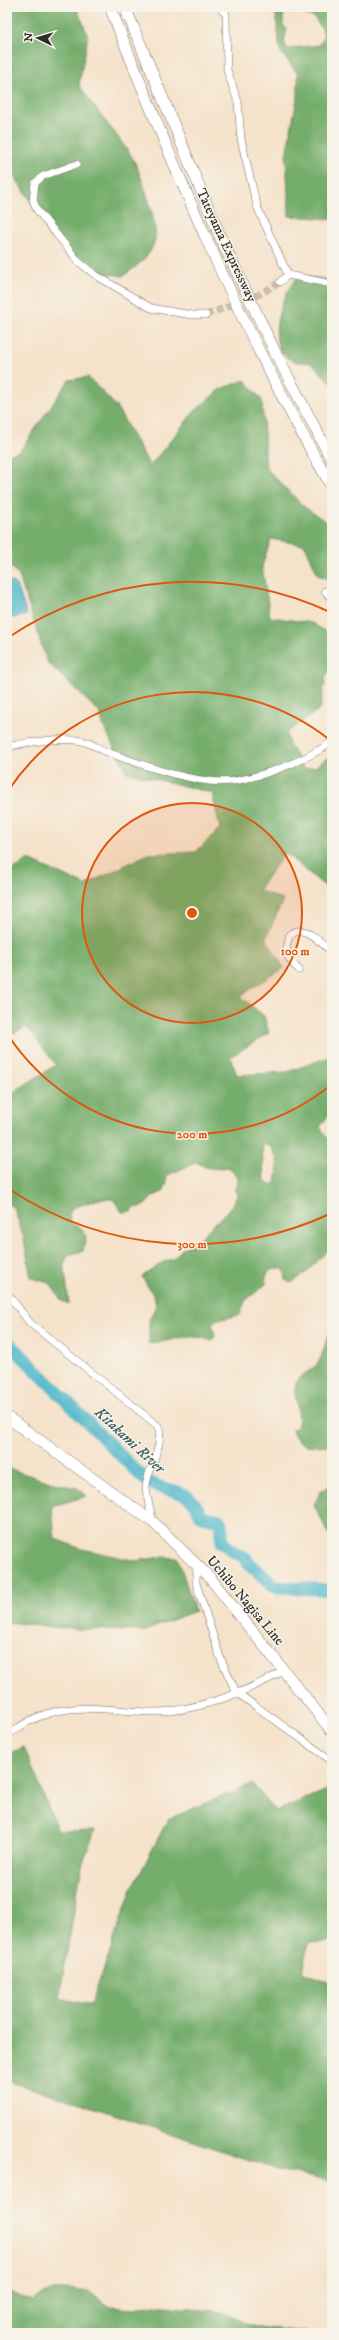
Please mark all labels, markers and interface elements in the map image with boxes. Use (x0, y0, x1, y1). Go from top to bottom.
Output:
north arrow (18, 18, 58, 58)
text: N (22, 32, 36, 42)
street label: Tateyama Expressway (192, 186, 260, 305)
centre of rings (185, 906, 199, 920)
text: 100 m (281, 944, 309, 959)
text: 200 m (177, 1127, 207, 1142)
text: 300 m (178, 1237, 206, 1252)
water label: Kitakami River (90, 1402, 170, 1479)
street label: Uchibo Nagisa Line (202, 1552, 288, 1649)

